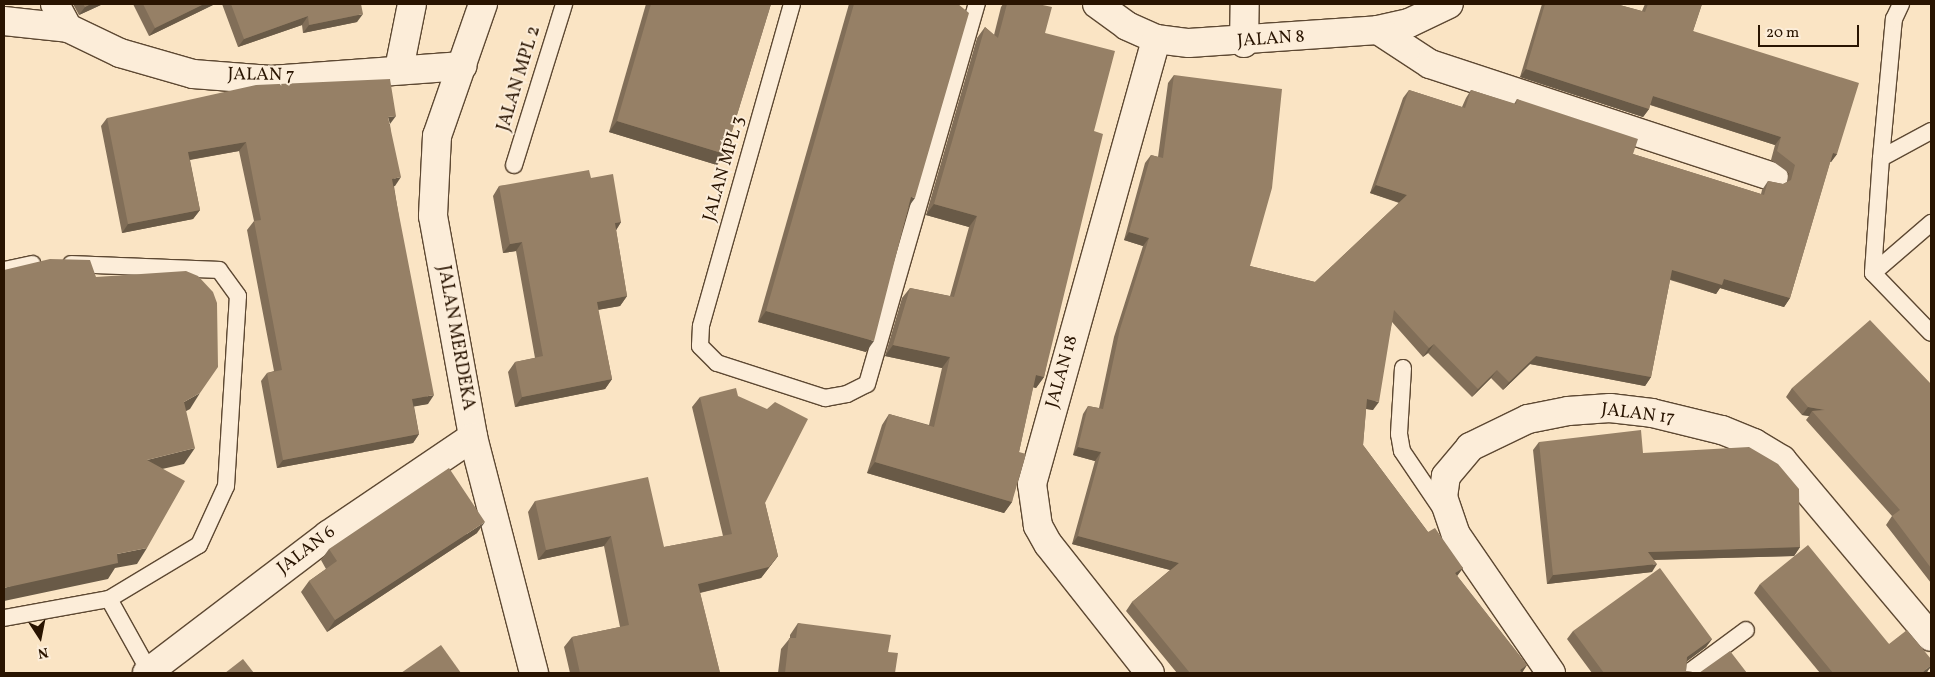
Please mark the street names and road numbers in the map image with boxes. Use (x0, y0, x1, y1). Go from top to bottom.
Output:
street label: JALAN MPL 2 (494, 24, 546, 134)
street label: JALAN 8 (1237, 27, 1305, 53)
street label: JALAN 7 (227, 65, 295, 87)
street label: JALAN MPL 3 (700, 114, 750, 224)
street label: JALAN MERDEKA (432, 264, 478, 412)
street label: JALAN 18 (1042, 333, 1084, 411)
street label: JALAN 17 (1600, 400, 1676, 430)
street label: JALAN 6 (274, 522, 340, 580)

